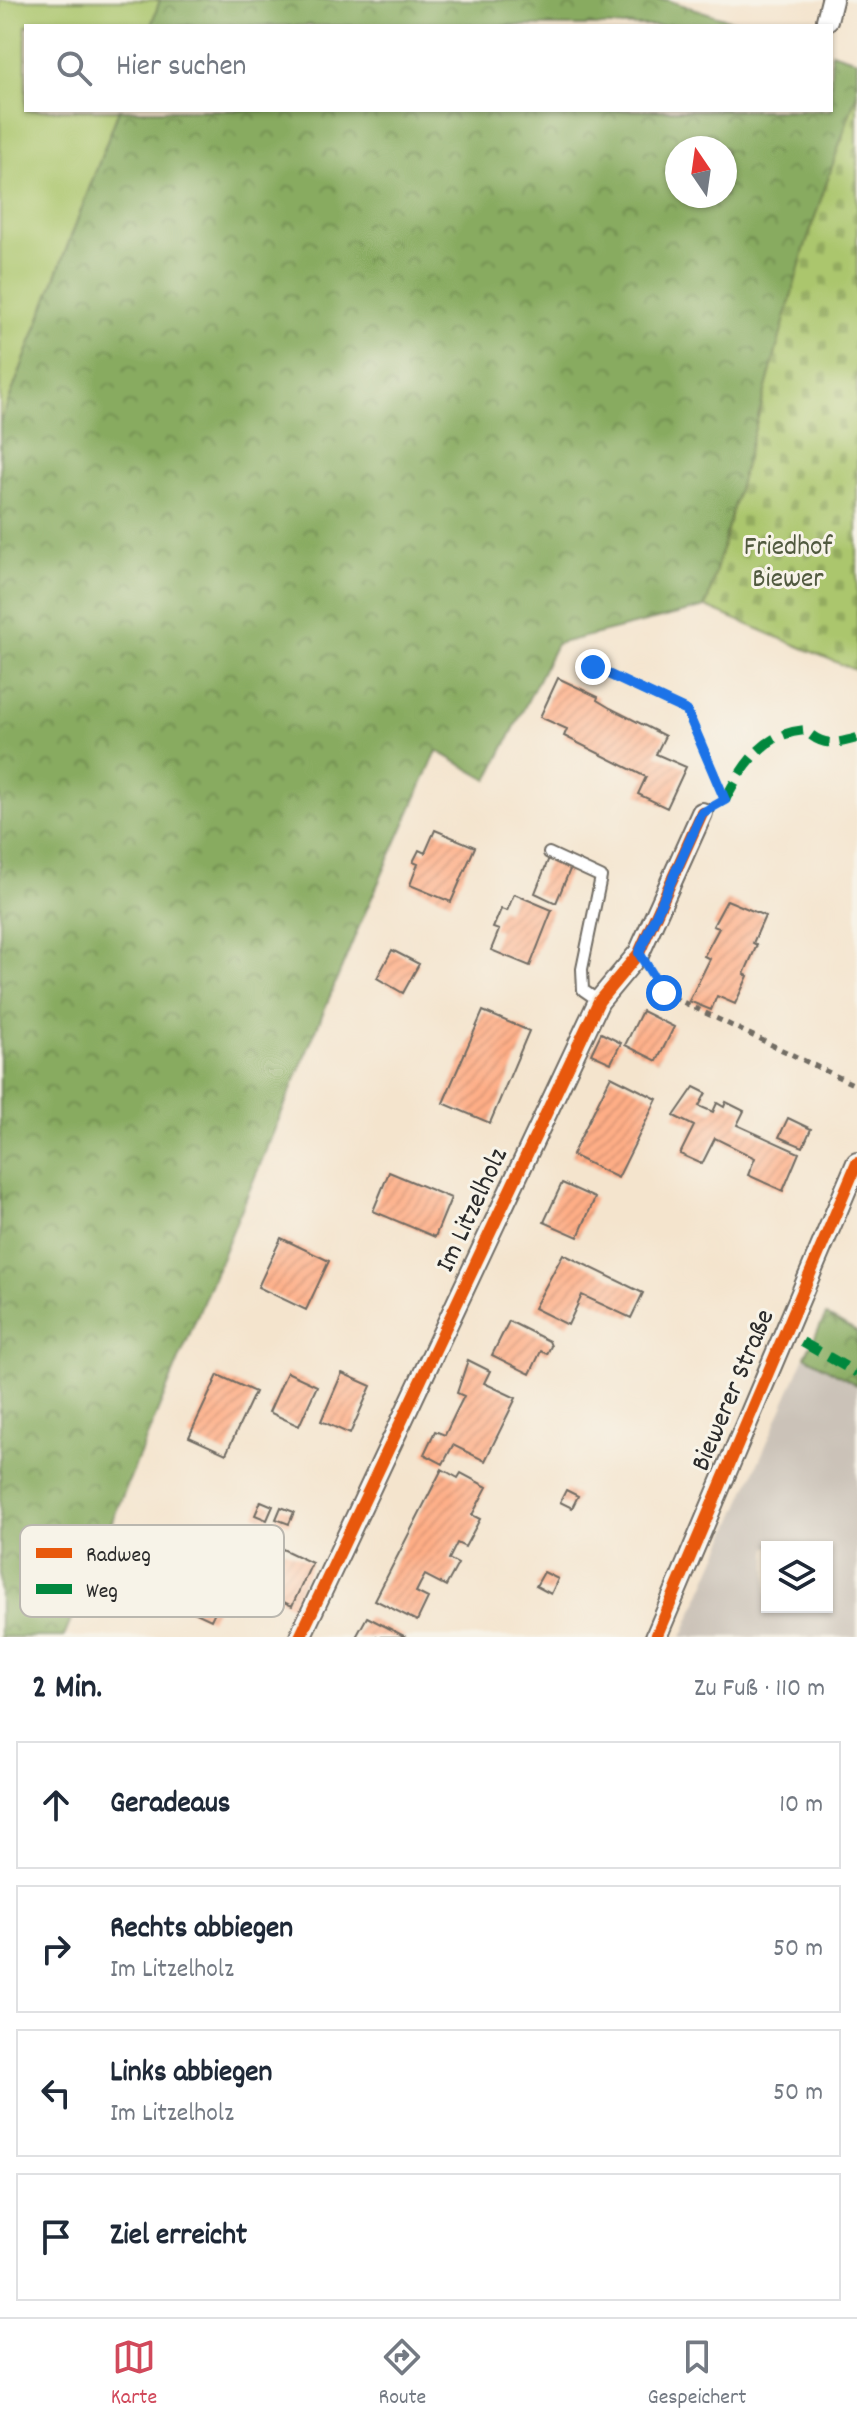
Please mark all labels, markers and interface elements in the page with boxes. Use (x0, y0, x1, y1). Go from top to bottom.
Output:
search box (24, 24, 833, 112)
icon: search (52, 46, 96, 90)
text: Hier suchen (116, 47, 246, 90)
north arrow (665, 136, 737, 208)
park label: Friedhof Biewer (744, 529, 833, 601)
route end (575, 649, 611, 685)
route start (646, 975, 682, 1011)
street label: Im Litzelholz (428, 1142, 520, 1280)
street label: Biewerer Straße (683, 1304, 787, 1478)
legend (20, 1525, 284, 1617)
text: Radweg (86, 1541, 151, 1572)
map controls (761, 1541, 833, 1613)
button: layers (761, 1541, 833, 1613)
text: Weg (86, 1577, 118, 1608)
text: 2 Min. (32, 1665, 102, 1714)
text: Zu Fuß · 110 m (694, 1671, 825, 1708)
icon: ahead (34, 1783, 78, 1827)
text: Geradeaus (110, 1784, 230, 1827)
text: 10 m (779, 1787, 823, 1824)
text: Rechts abbiegen (110, 1909, 293, 1952)
icon: right (34, 1927, 78, 1971)
text: 50 m (773, 1931, 823, 1968)
text: Im Litzelholz (110, 1952, 234, 1989)
text: Links abbiegen (110, 2053, 272, 2096)
icon: left (34, 2071, 78, 2115)
text: 50 m (773, 2075, 823, 2112)
text: Im Litzelholz (110, 2096, 234, 2133)
icon: arrive (34, 2215, 78, 2259)
text: Ziel erreicht (110, 2216, 247, 2259)
tab: Karte (111, 2335, 157, 2414)
tab: Route (378, 2335, 426, 2414)
tab: Gespeichert (648, 2335, 746, 2414)

